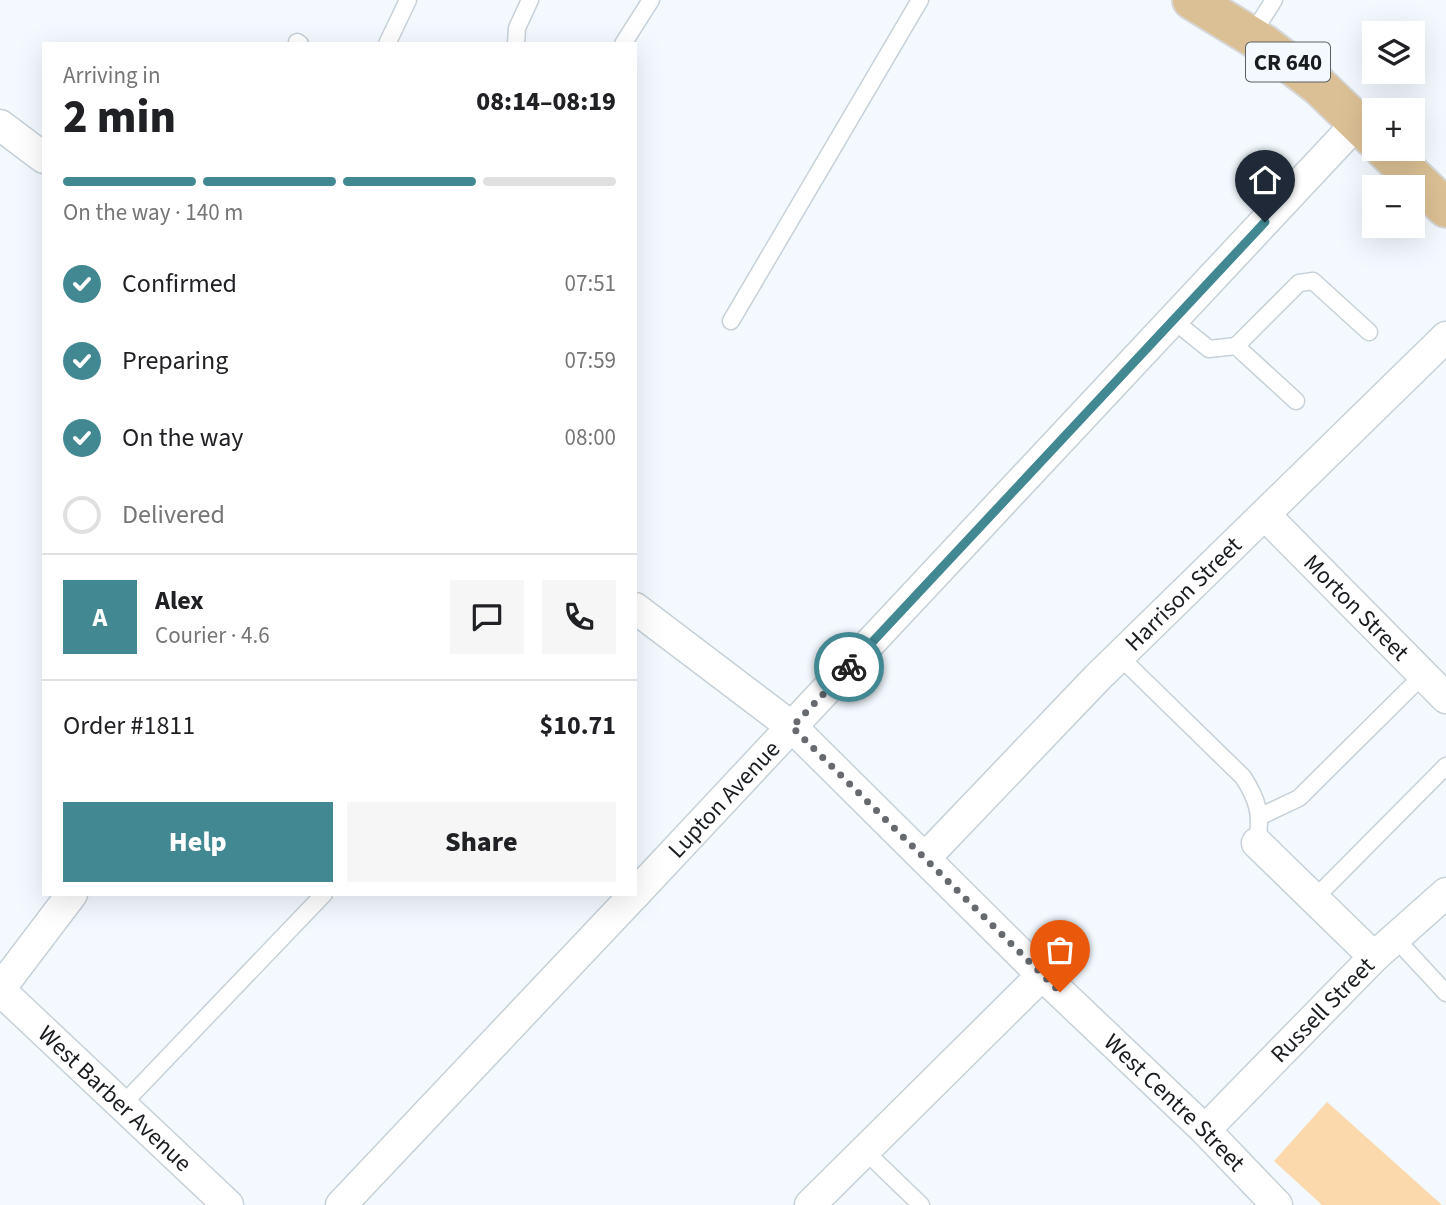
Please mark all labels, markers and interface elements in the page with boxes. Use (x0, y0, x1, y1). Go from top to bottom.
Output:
map controls (1362, 21, 1425, 238)
button: layers (1362, 21, 1425, 84)
road number: CR 640 (1246, 43, 1330, 82)
text: Arriving in (63, 59, 161, 92)
text: 08:14–08:19 (476, 83, 616, 120)
text: 2 min (63, 85, 176, 150)
button: + (1362, 98, 1425, 161)
pin (1235, 150, 1295, 222)
icon: home (1246, 161, 1284, 199)
button: − (1362, 175, 1425, 238)
text: On the way · 140 m (63, 196, 243, 229)
icon: check (63, 265, 101, 303)
text: Confirmed (122, 265, 237, 302)
text: 07:51 (565, 267, 616, 300)
icon: check (63, 342, 101, 380)
text: Preparing (122, 342, 228, 379)
text: 07:59 (565, 344, 616, 377)
icon: check (63, 419, 101, 457)
text: On the way (122, 419, 243, 456)
text: 08:00 (565, 421, 616, 454)
text: Delivered (122, 496, 225, 533)
street label: Harrison Street (1117, 528, 1250, 659)
street label: Morton Street (1296, 546, 1417, 669)
button: chat (450, 580, 524, 654)
button: phone (542, 580, 616, 654)
text: Alex (155, 582, 204, 619)
text: A (93, 599, 107, 636)
text: Courier · 4.6 (155, 619, 270, 652)
courier (814, 632, 884, 702)
icon: bike (830, 648, 868, 686)
text: Order #1811 (63, 707, 195, 744)
text: $10.71 (540, 707, 616, 744)
street label: Lupton Avenue (660, 732, 788, 866)
button: Help (63, 802, 333, 882)
button: Share (347, 802, 616, 882)
pin (1030, 920, 1090, 992)
icon: bag (1041, 931, 1079, 969)
street label: Russell Street (1262, 949, 1382, 1071)
street label: West Barber Avenue (30, 1017, 200, 1180)
street label: West Centre Street (1096, 1025, 1253, 1179)

